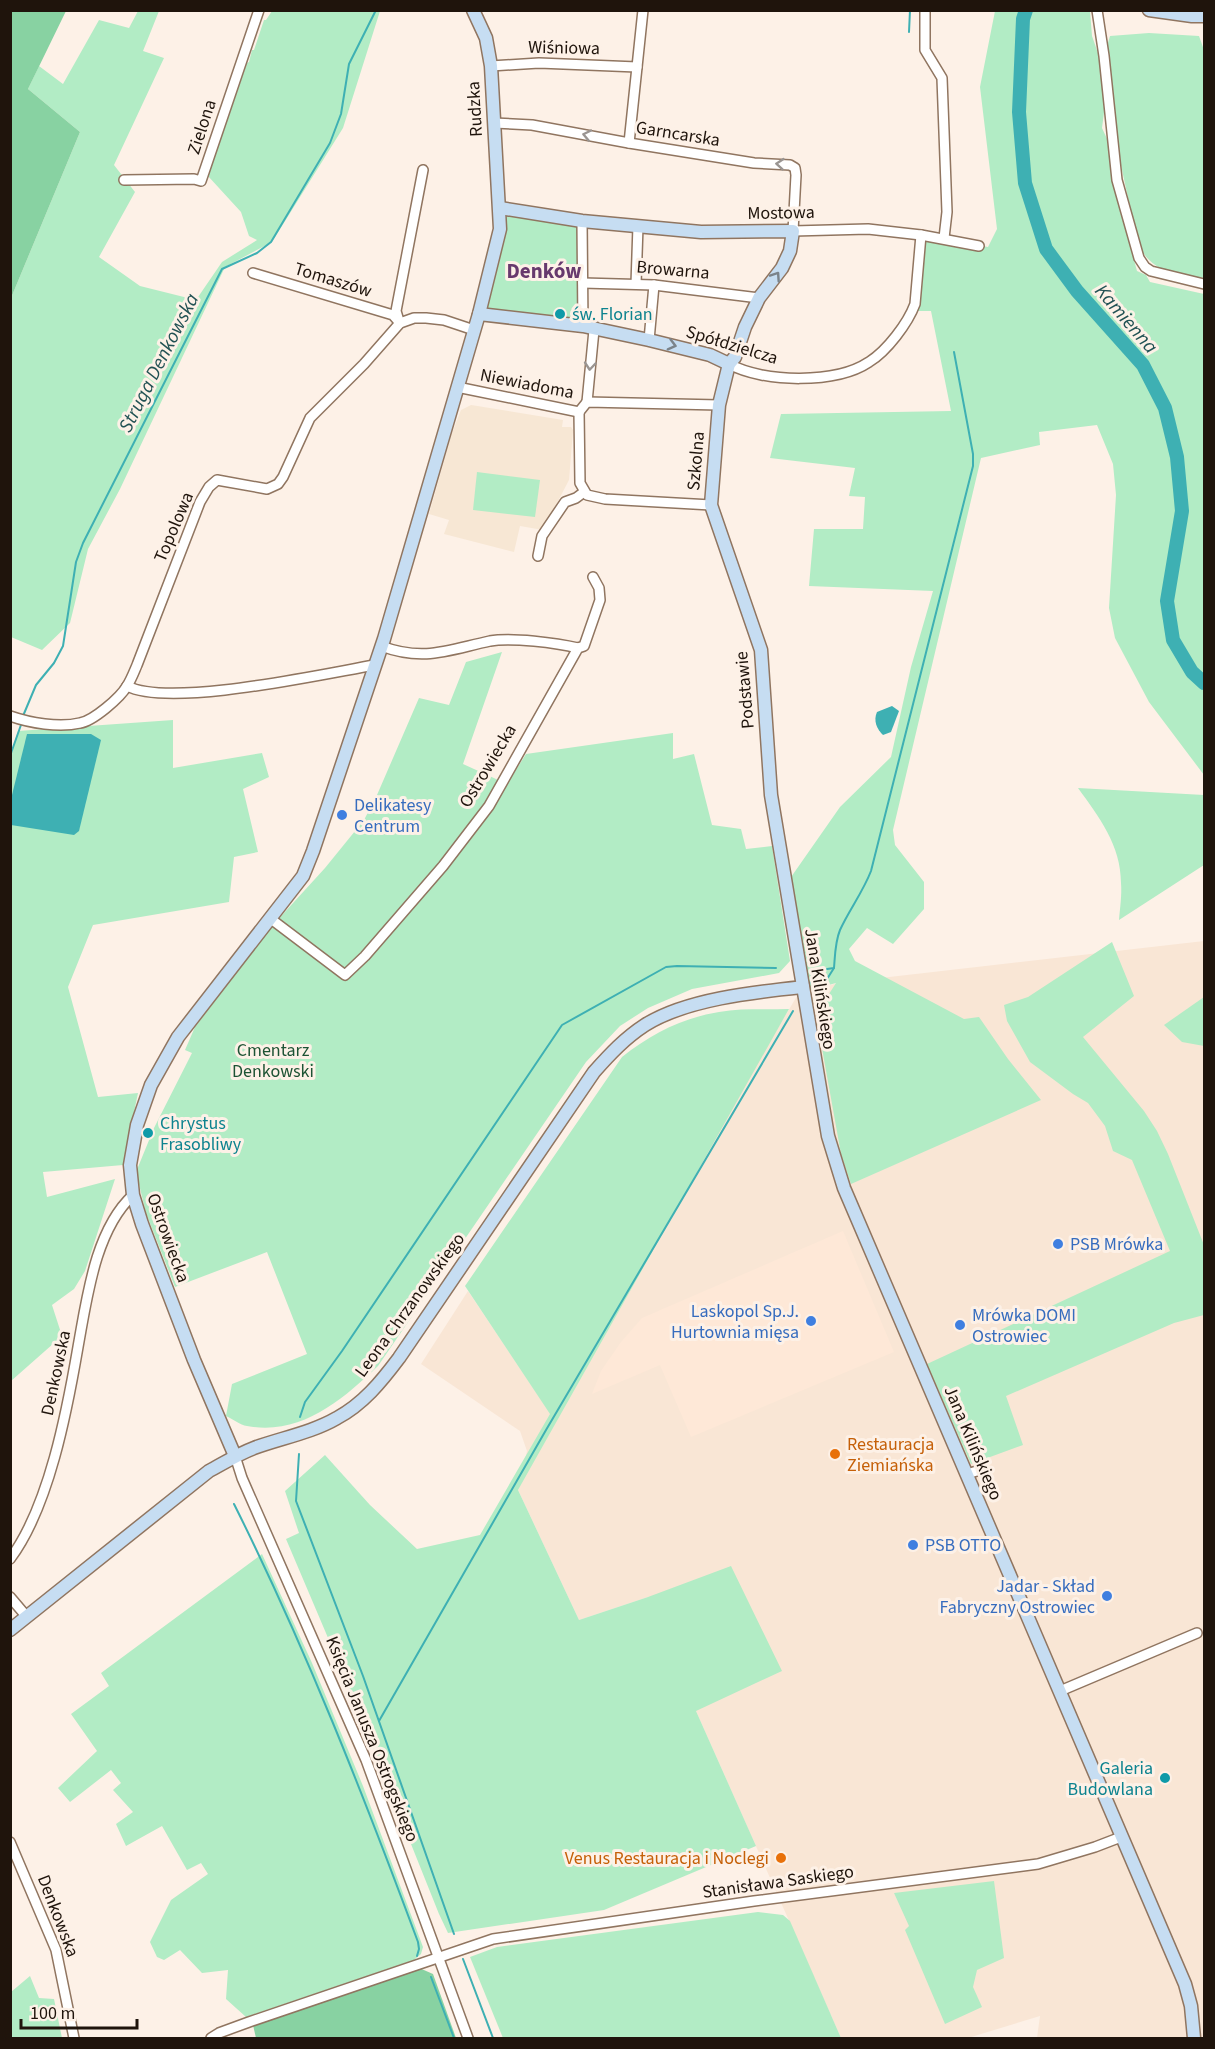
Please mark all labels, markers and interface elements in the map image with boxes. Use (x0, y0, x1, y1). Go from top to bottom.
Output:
street label: Wiśniowa (528, 35, 600, 61)
street label: Rudzka (461, 81, 489, 137)
street label: Zielona (181, 96, 223, 158)
street label: Garncarska (634, 115, 722, 153)
one-way arrow (582, 129, 592, 142)
one-way arrow (775, 157, 784, 170)
street label: Mostowa (747, 200, 815, 226)
street label: Browarna (635, 254, 711, 286)
street label: Tomaszów (291, 256, 375, 304)
district label: Denków (507, 256, 581, 286)
one-way arrow (769, 272, 780, 283)
water label: Kamienna (1088, 278, 1164, 360)
water label: Struga Denkowska (112, 288, 206, 437)
place label: św. Florian (572, 302, 653, 327)
marker: św. Florian (553, 307, 567, 321)
street label: Spółdzielcza (683, 319, 781, 371)
one-way arrow (666, 338, 676, 351)
one-way arrow (584, 361, 597, 370)
street label: Niewiadoma (478, 363, 576, 405)
street label: Szkolna (681, 430, 711, 492)
street label: Topolowa (148, 488, 200, 566)
street label: Podstawie (729, 650, 761, 730)
street label: Ostrowiecka (453, 720, 523, 812)
place label: Delikatesy Centrum (354, 793, 432, 839)
marker: Delikatesy Centrum (335, 808, 349, 822)
street label: Jana Kilińskiego (798, 927, 842, 1051)
park label: Cmentarz Denkowski (232, 1038, 314, 1084)
place label: Chrystus Frasobliwy (160, 1111, 242, 1157)
marker: Chrystus Frasobliwy (141, 1126, 155, 1140)
street label: Ostrowiecka (140, 1190, 196, 1286)
street label: Leona Chrzanowskiego (349, 1228, 471, 1382)
place label: PSB Mrówka (1070, 1232, 1163, 1257)
marker: PSB Mrówka (1051, 1237, 1065, 1251)
place label: Laskopol Sp.J. Hurtownia mięsa (671, 1299, 799, 1345)
place label: Mrówka DOMI Ostrowiec (972, 1303, 1076, 1349)
marker: Laskopol Sp.J. Hurtownia mięsa (804, 1314, 818, 1328)
marker: Mrówka DOMI Ostrowiec (953, 1318, 967, 1332)
street label: Denkowska (35, 1328, 77, 1418)
street label: Jana Kilińskiego (938, 1382, 1008, 1504)
place label: Restauracja Ziemiańska (847, 1432, 934, 1478)
marker: Restauracja Ziemiańska (828, 1447, 842, 1461)
place label: PSB OTTO (925, 1533, 1001, 1558)
marker: PSB OTTO (906, 1538, 920, 1552)
place label: Jadar - Skład Fabryczny Ostrowiec (939, 1574, 1095, 1620)
marker: Jadar - Skład Fabryczny Ostrowiec (1100, 1589, 1114, 1603)
street label: Księcia Janusza Ostrogskiego (319, 1632, 425, 1846)
place label: Galeria Budowlana (1067, 1756, 1153, 1802)
marker: Galeria Budowlana (1158, 1771, 1172, 1785)
place label: Venus Restauracja i Noclegi (565, 1846, 769, 1871)
marker: Venus Restauracja i Noclegi (774, 1851, 788, 1865)
street label: Stanisława Saskiego (701, 1859, 855, 1905)
street label: Denkowska (31, 1871, 85, 1961)
scale bar (21, 1992, 136, 2030)
text: 100 m (30, 2001, 75, 2026)

